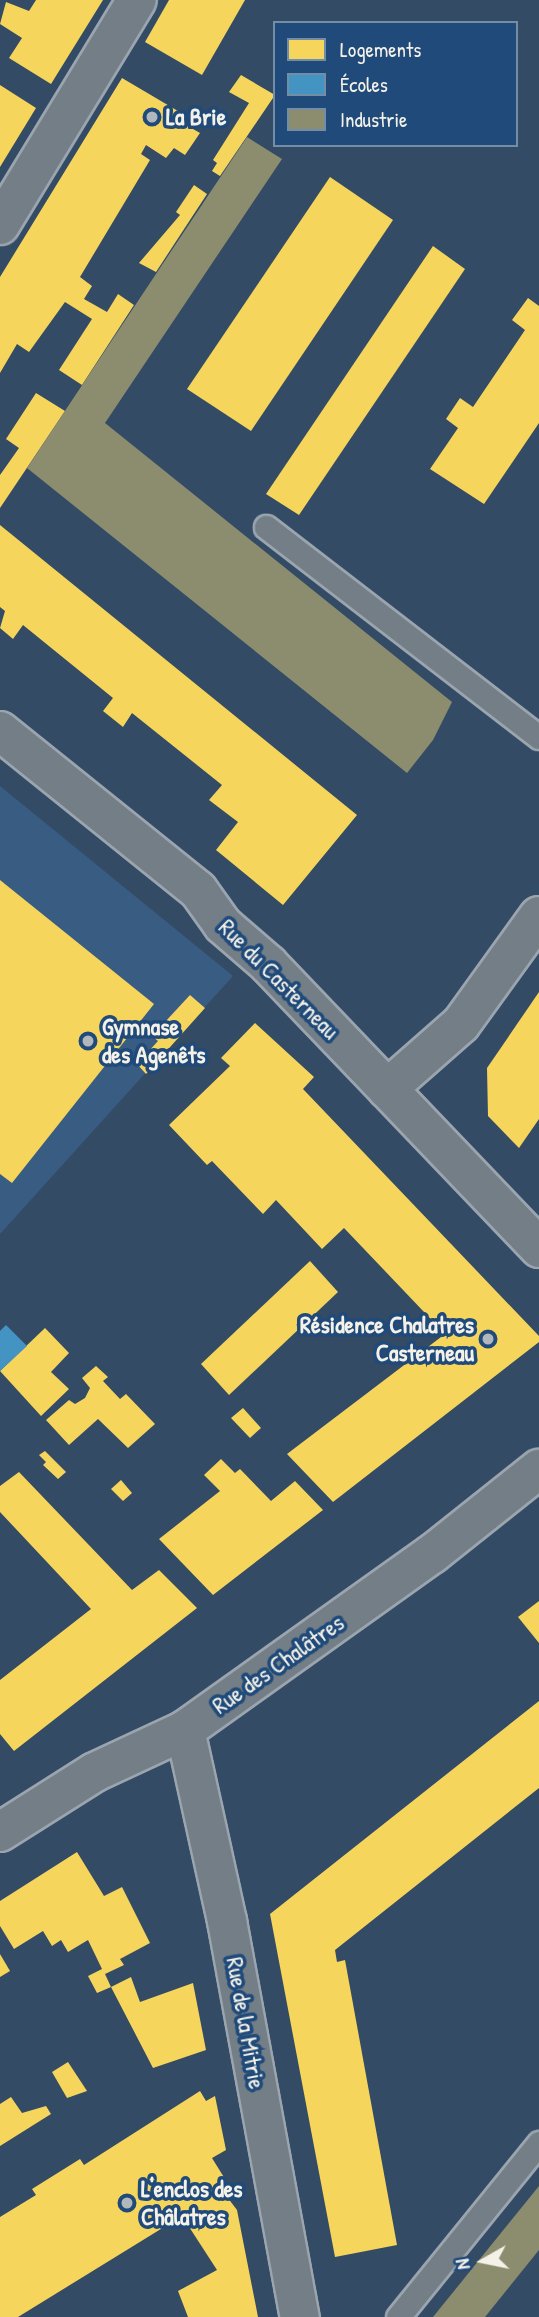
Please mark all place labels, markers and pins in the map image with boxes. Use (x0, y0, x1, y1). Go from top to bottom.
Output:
place label: La Brie (166, 103, 226, 131)
marker: La Brie (144, 109, 160, 125)
place label: Gymnase des Agenêts (102, 1013, 206, 1069)
marker: Gymnase des Agenêts (80, 1033, 96, 1049)
place label: Résidence Chalatres Casterneau (300, 1311, 474, 1367)
marker: Résidence Chalatres Casterneau (480, 1331, 496, 1347)
place label: L'enclos des Châlatres (141, 2175, 243, 2231)
marker: L'enclos des Châlatres (119, 2195, 135, 2211)

